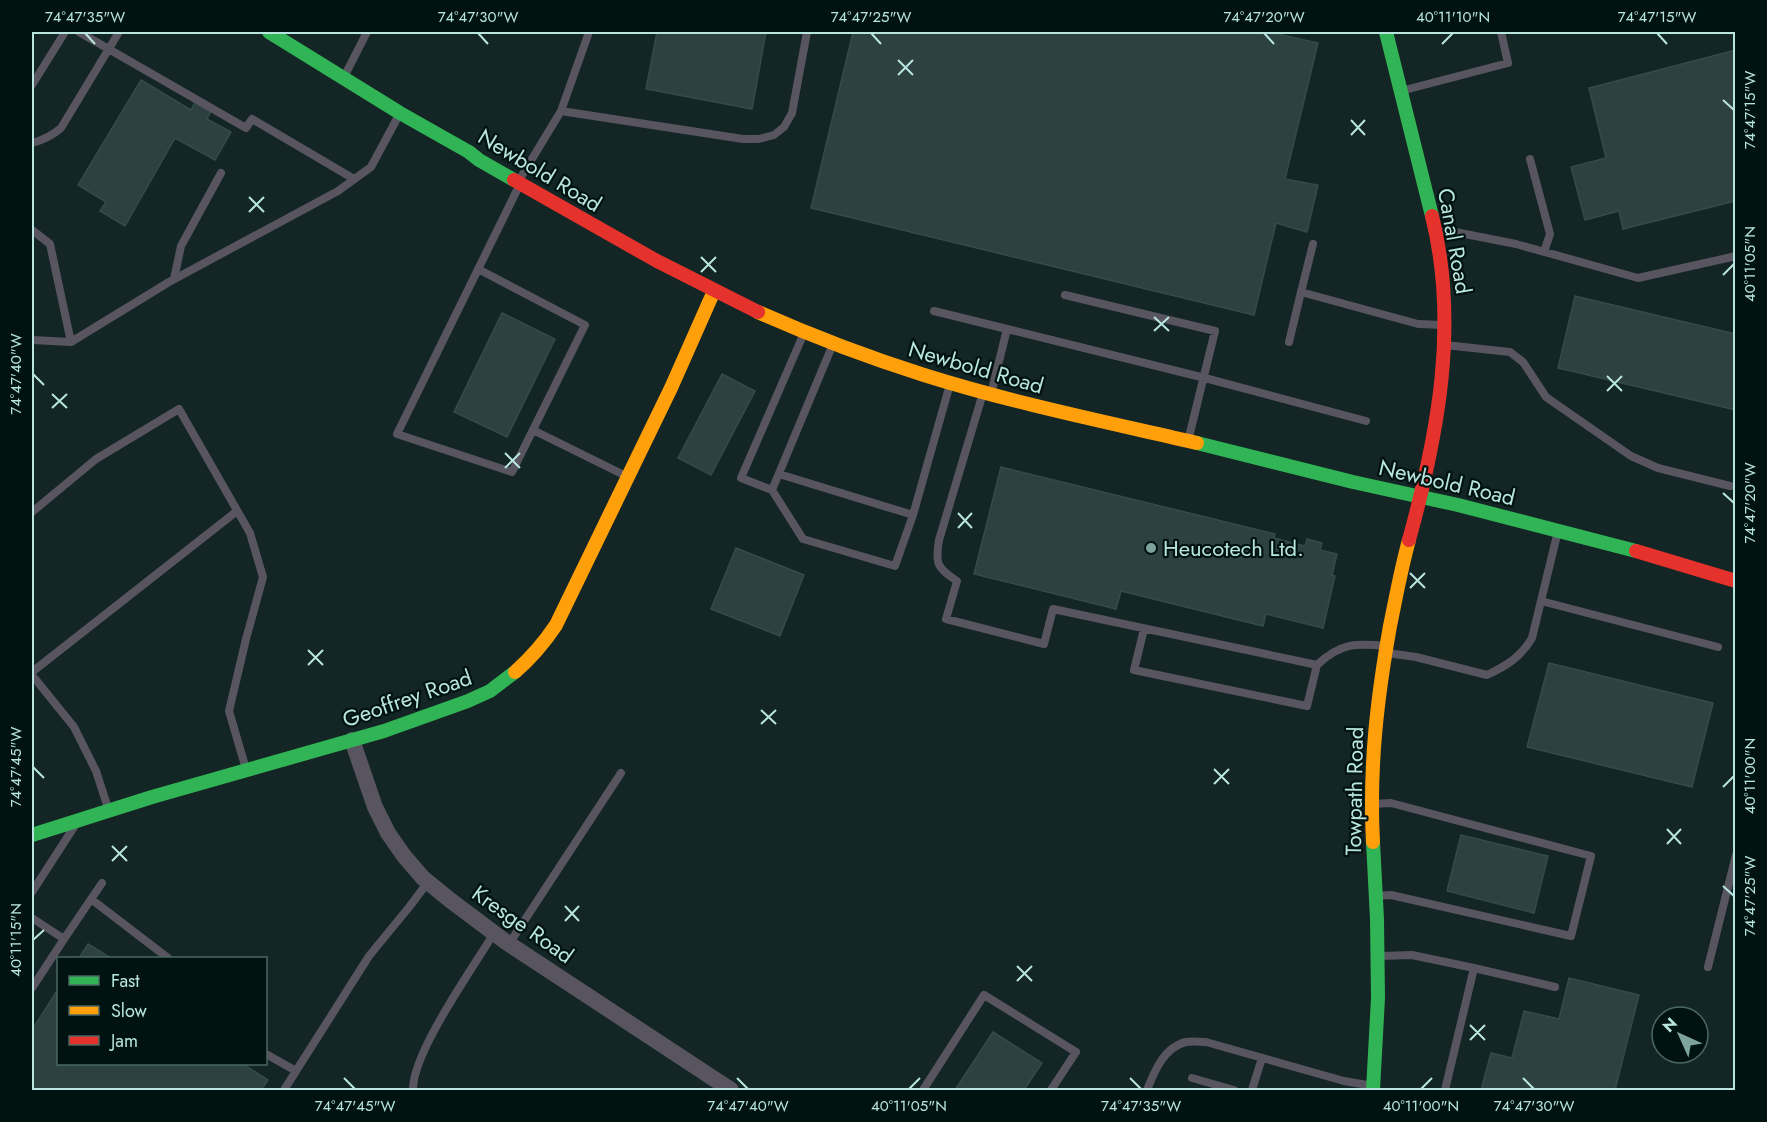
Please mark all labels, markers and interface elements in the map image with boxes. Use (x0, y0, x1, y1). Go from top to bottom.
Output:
text: 74°47'35"W (45, 6, 125, 28)
text: 74°47'30"W (438, 6, 518, 28)
text: 74°47'25"W (831, 6, 911, 28)
text: 74°47'20"W (1223, 6, 1305, 28)
text: 40°11'10"N (1416, 6, 1490, 28)
text: 74°47'15"W (1618, 6, 1697, 28)
text: 74°47'15"W (1739, 70, 1761, 149)
street label: Newbold Road (472, 120, 608, 220)
street label: Canal Road (1430, 186, 1480, 296)
text: 40°11'05"N (1739, 226, 1761, 302)
street label: Newbold Road (905, 332, 1047, 402)
text: 74°47'40"W (5, 333, 27, 415)
street label: Newbold Road (1376, 451, 1518, 513)
text: 74°47'20"W (1739, 462, 1761, 544)
place label: Heucotech Ltd. (1163, 532, 1304, 564)
marker: Heucotech Ltd. (1144, 541, 1158, 555)
street label: Geoffrey Road (338, 661, 476, 735)
text: 74°47'45"W (5, 726, 27, 807)
street label: Towpath Road (1337, 726, 1371, 856)
text: 40°11'00"N (1739, 738, 1761, 814)
text: 74°47'25"W (1739, 856, 1761, 936)
street label: Kresge Road (466, 877, 580, 971)
text: 40°11'15"N (5, 903, 27, 977)
legend (57, 957, 267, 1065)
text: Fast (111, 968, 140, 994)
text: Slow (111, 998, 148, 1024)
north arrow (1650, 1005, 1710, 1065)
text: N (1657, 1012, 1682, 1037)
text: Jam (109, 1028, 138, 1054)
text: 74°47'45"W (315, 1095, 396, 1117)
text: 74°47'40"W (707, 1095, 789, 1117)
text: 40°11'05"N (871, 1095, 947, 1117)
text: 74°47'35"W (1101, 1095, 1181, 1117)
text: 40°11'00"N (1383, 1095, 1459, 1117)
text: 74°47'30"W (1494, 1095, 1574, 1117)

